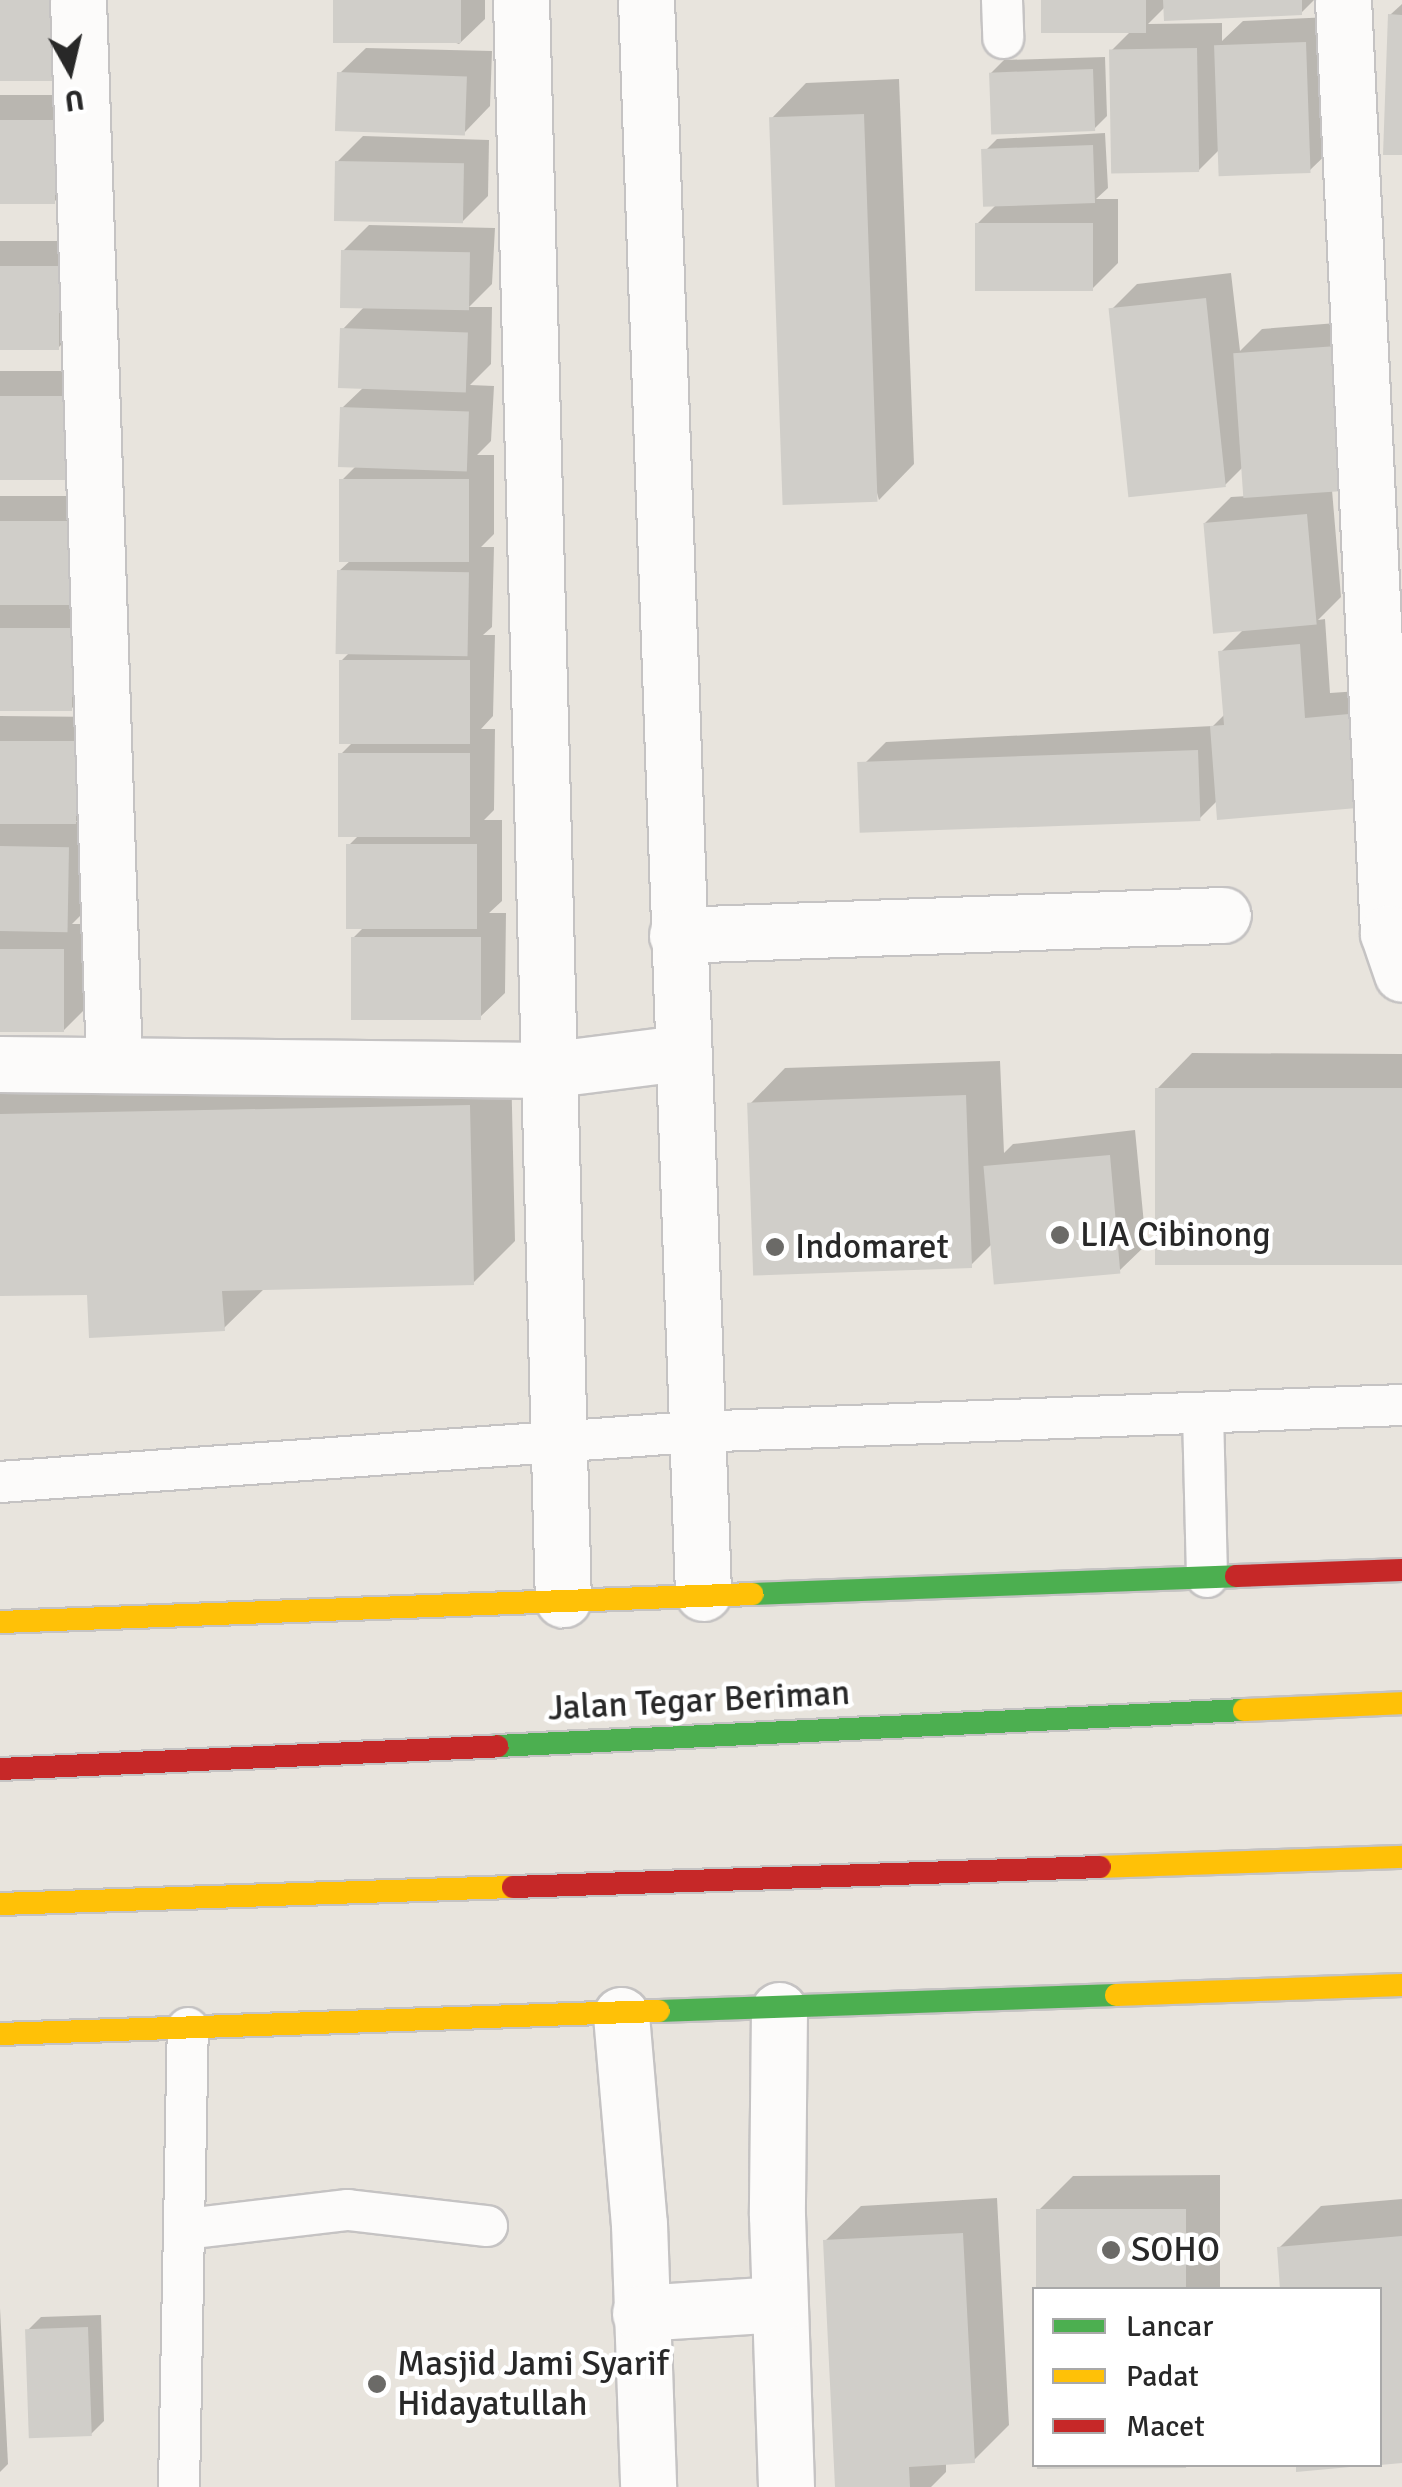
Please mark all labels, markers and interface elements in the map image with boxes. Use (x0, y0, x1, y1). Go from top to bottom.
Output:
north arrow (20, 20, 120, 120)
text: U (62, 82, 86, 118)
place label: LIA Cibinong (1080, 1214, 1271, 1256)
marker: LIA Cibinong (1049, 1224, 1071, 1246)
place label: Indomaret (795, 1226, 949, 1268)
marker: Indomaret (764, 1236, 786, 1258)
street label: Jalan Tegar Beriman (547, 1672, 851, 1730)
place label: SOHO (1131, 2229, 1220, 2271)
marker: SOHO (1100, 2239, 1122, 2261)
legend (1032, 2287, 1382, 2467)
text: Lancar (1126, 2308, 1213, 2345)
place label: Masjid Jami Syarif Hidayatullah (397, 2343, 668, 2425)
text: Padat (1126, 2358, 1199, 2395)
marker: Masjid Jami Syarif Hidayatullah (366, 2373, 388, 2395)
text: Macet (1126, 2408, 1205, 2445)

